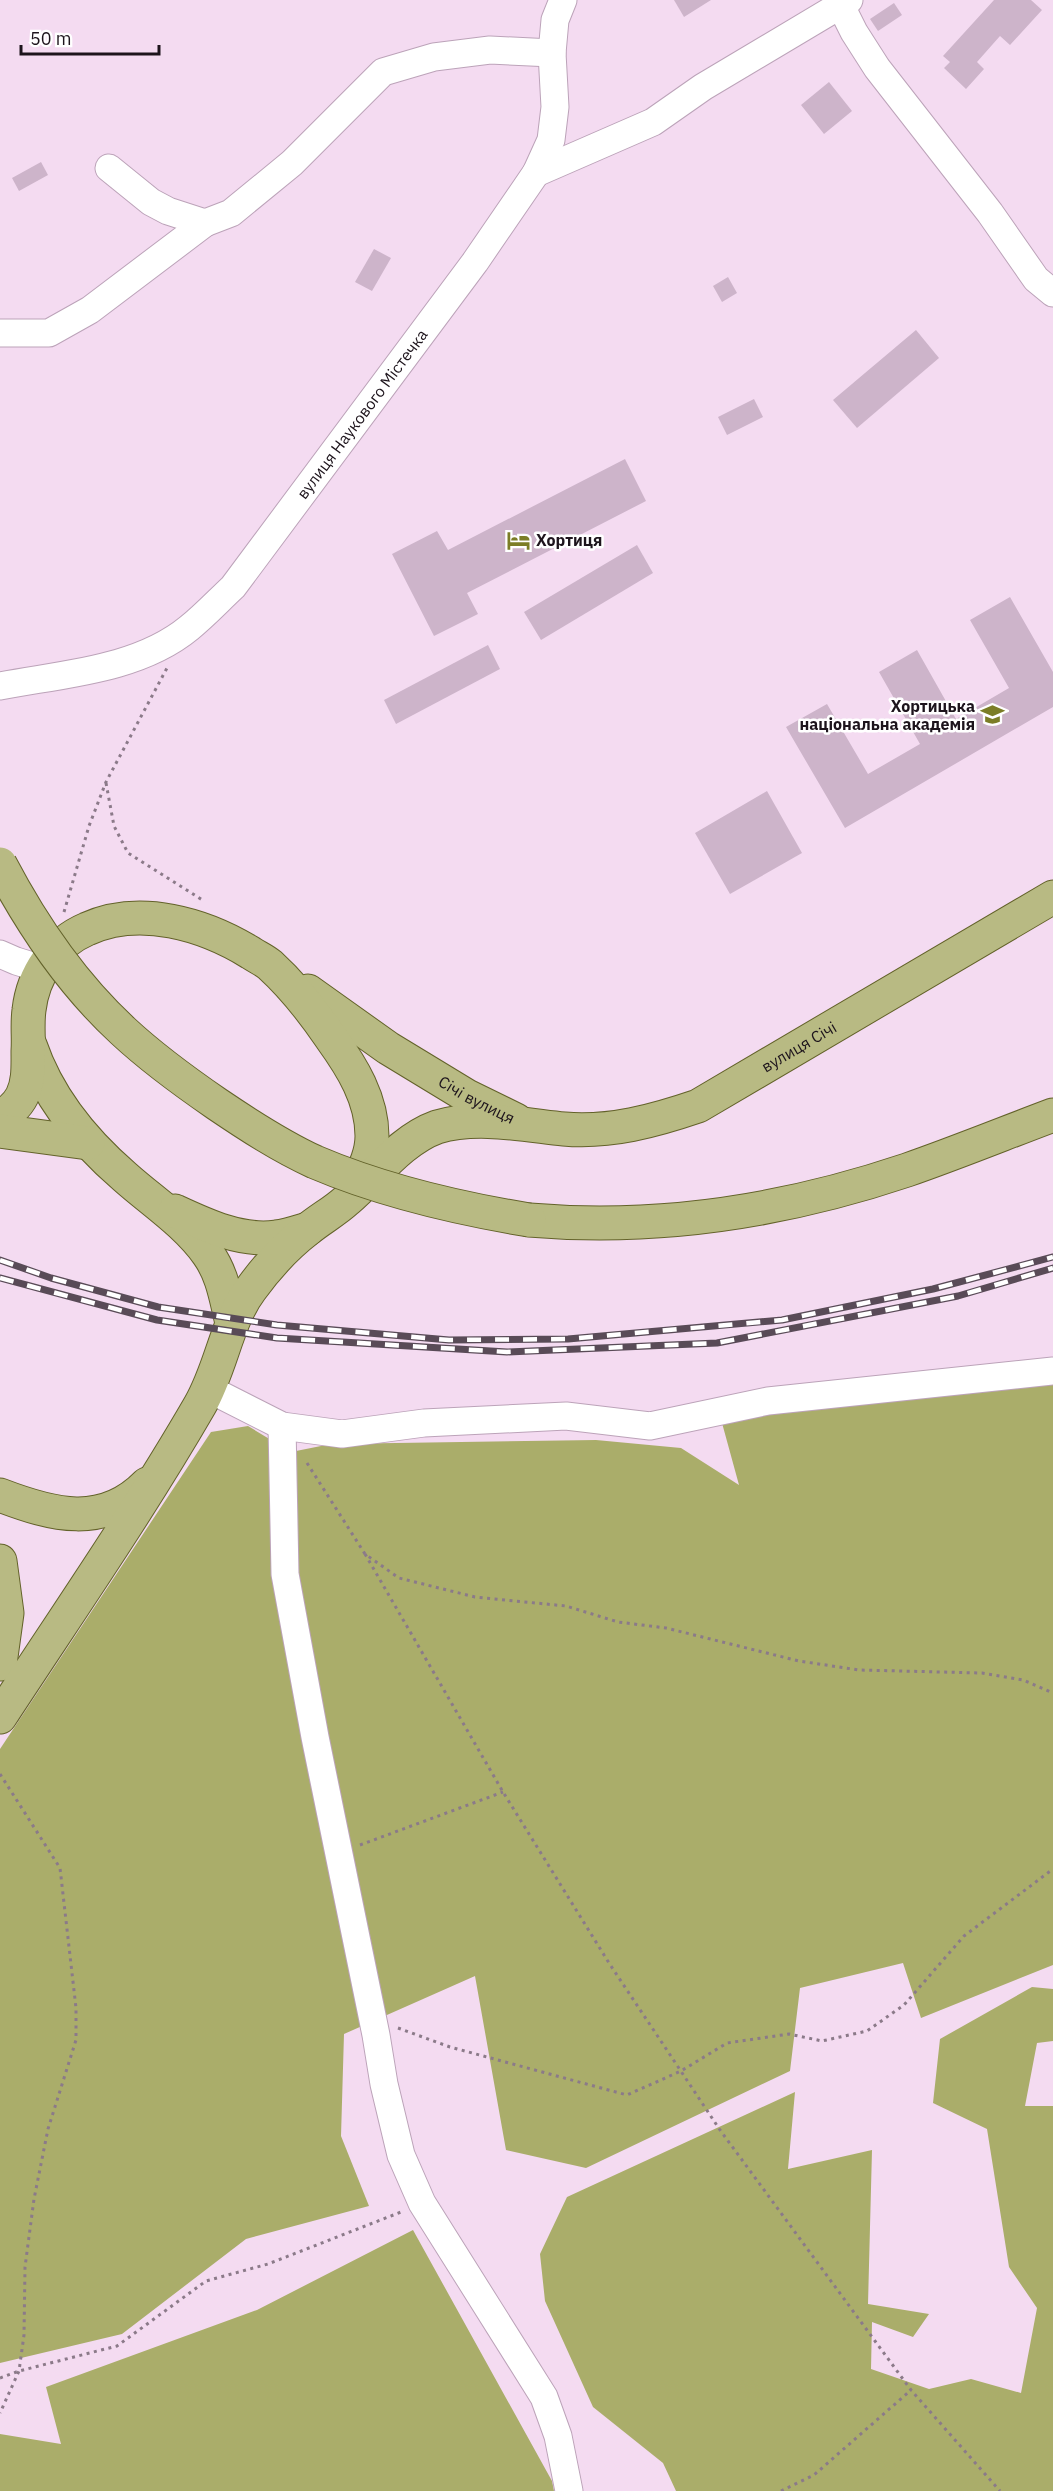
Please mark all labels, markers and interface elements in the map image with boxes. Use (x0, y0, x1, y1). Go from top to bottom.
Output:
scale bar (21, 18, 159, 56)
text: 50 m (30, 27, 72, 50)
street label: вулиця Наукового Містечка (292, 325, 432, 503)
hotel icon: Хортиця (505, 527, 531, 553)
place label: Хортиця (536, 530, 602, 550)
place label: Хортицька національна академія (799, 696, 975, 734)
school or university icon: Хортицька національна академія (980, 702, 1006, 728)
street label: вулиця Січі (758, 1017, 840, 1076)
street label: Січі вулиця (435, 1071, 518, 1128)

